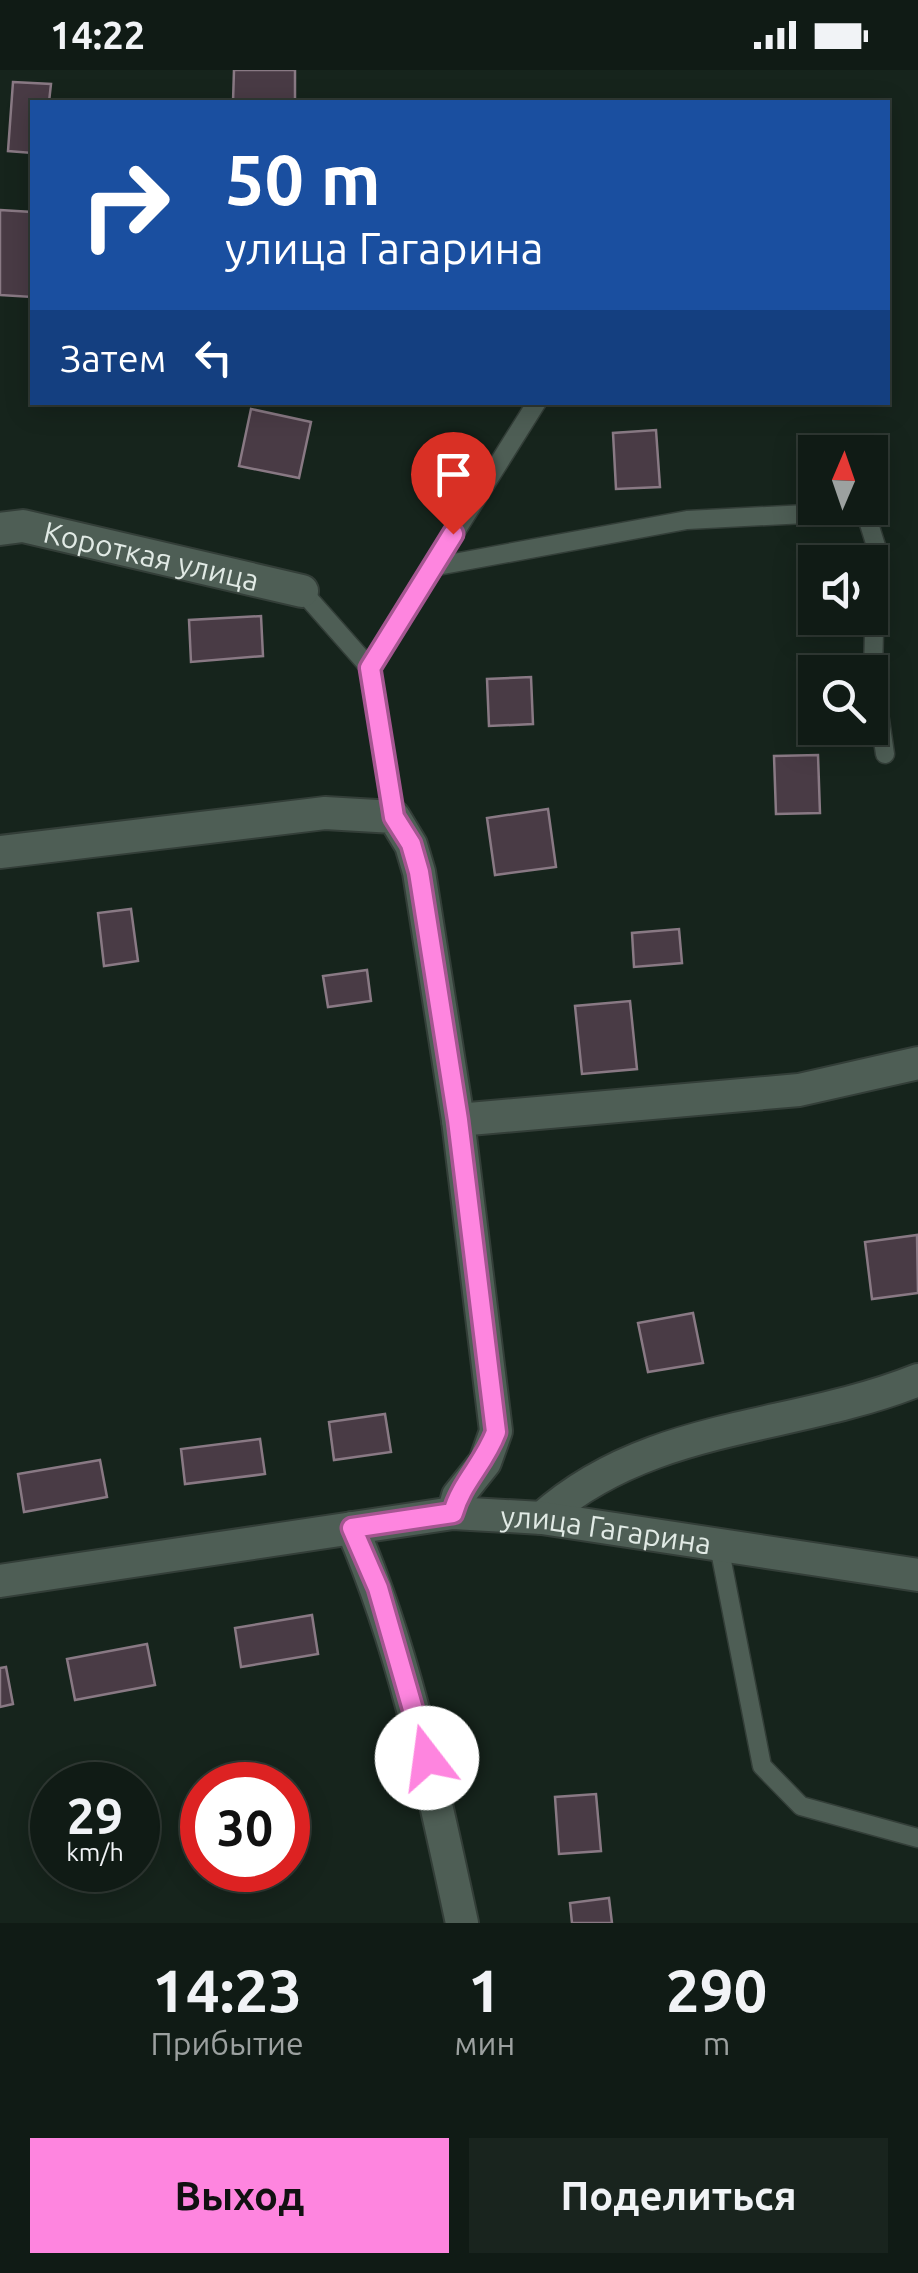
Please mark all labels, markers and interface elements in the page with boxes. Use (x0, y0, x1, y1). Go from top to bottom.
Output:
text: 14:22 (50, 14, 145, 56)
icon: right (60, 140, 190, 270)
text: 50 m (225, 140, 381, 218)
text: улица Гагарина (225, 222, 544, 273)
icon: left (186, 330, 241, 385)
text: Затем (60, 337, 166, 379)
pin (411, 432, 496, 535)
north arrow (798, 435, 888, 525)
map controls (798, 435, 888, 745)
icon: arrive (426, 447, 481, 502)
street label: Короткая улица (40, 514, 262, 597)
button: sound (798, 545, 888, 635)
button: search (798, 655, 888, 745)
street label: улица Гагарина (500, 1499, 714, 1560)
position arrow (375, 1706, 479, 1810)
speed limit sign: 30 (180, 1762, 310, 1892)
text: 29 (67, 1787, 123, 1843)
text: km/h (66, 1838, 124, 1866)
text: 14:23 (152, 1956, 302, 2023)
text: 1 (468, 1956, 502, 2023)
text: 290 (666, 1956, 767, 2023)
text: Прибытие (151, 2025, 304, 2061)
text: мин (454, 2025, 515, 2061)
text: m (703, 2025, 730, 2061)
button: Выход (30, 2138, 449, 2253)
button: Поделиться (469, 2138, 888, 2253)

